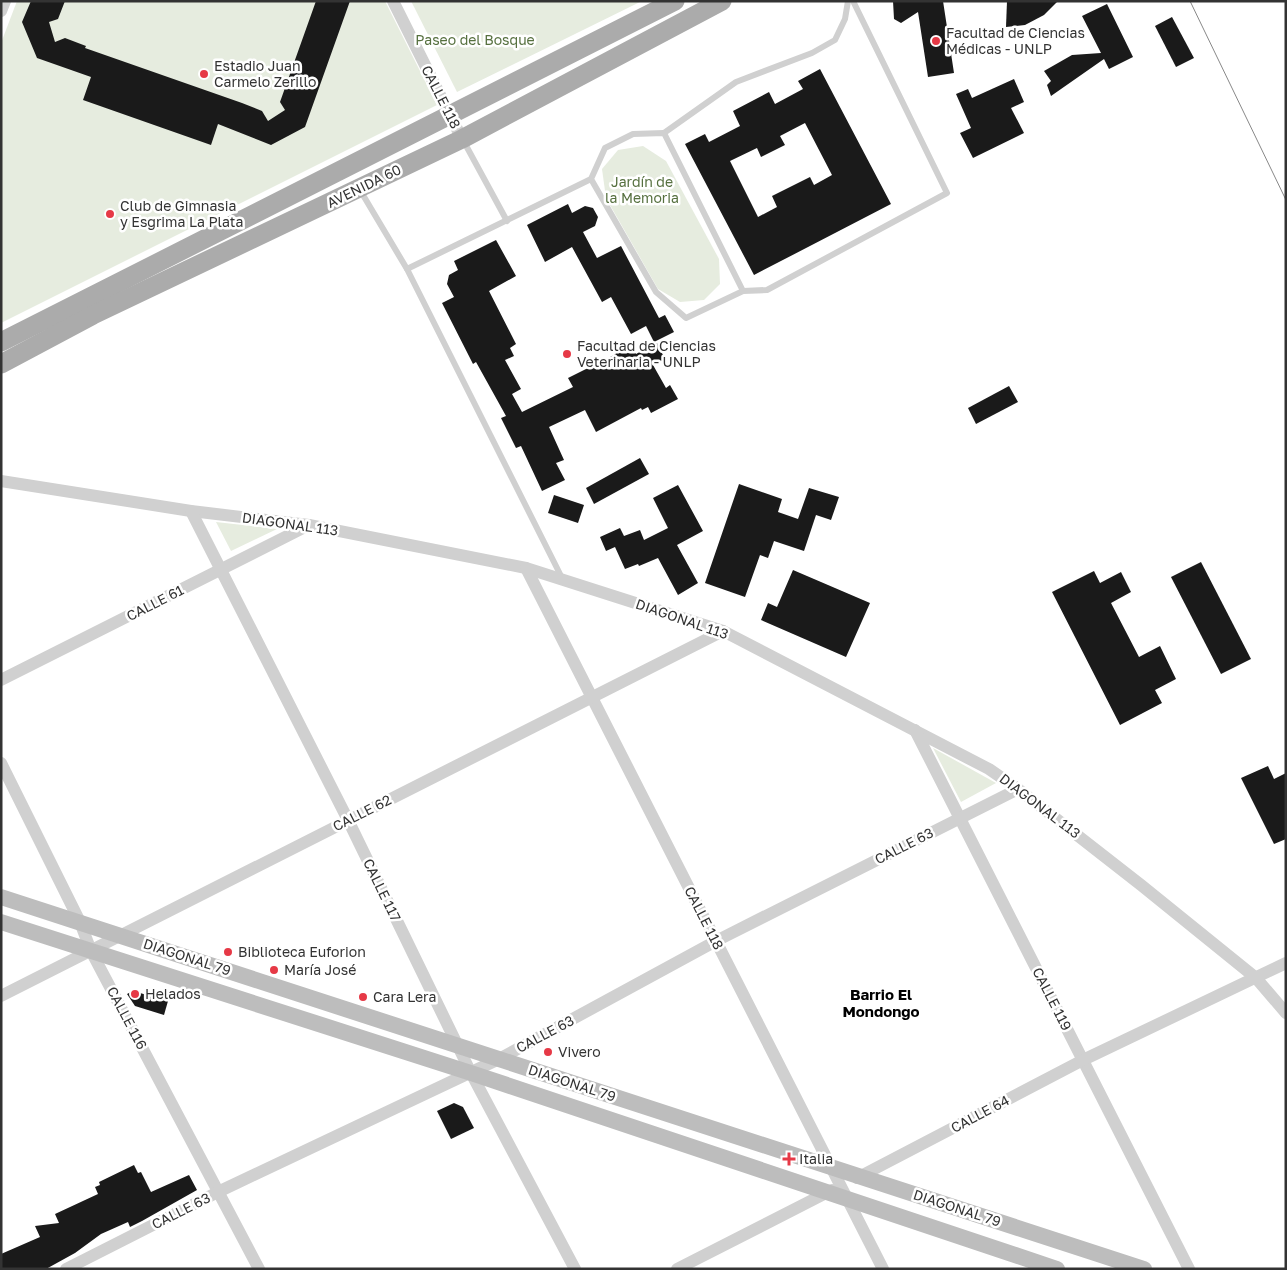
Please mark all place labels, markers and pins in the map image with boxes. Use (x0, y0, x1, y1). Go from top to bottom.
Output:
place label: Facultad de Ciencias Médicas - UNLP (946, 24, 1085, 57)
marker: Facultad de Ciencias Médicas - UNLP (930, 35, 942, 47)
place label: Estadio Juan Carmelo Zerillo (214, 57, 316, 90)
marker: Estadio Juan Carmelo Zerillo (198, 68, 210, 80)
place label: Club de Gimnasia y Esgrima La Plata (120, 197, 243, 230)
marker: Club de Gimnasia y Esgrima La Plata (104, 208, 116, 220)
place label: Facultad de Ciencias Veterinaria - UNLP (577, 337, 716, 370)
marker: Facultad de Ciencias Veterinaria - UNLP (561, 348, 573, 360)
place label: Biblioteca Euforion (238, 943, 366, 960)
marker: Biblioteca Euforion (222, 946, 234, 958)
place label: María José (284, 961, 356, 978)
marker: María José (268, 964, 280, 976)
place label: Helados (145, 985, 201, 1002)
marker: Helados (129, 988, 141, 1000)
place label: Cara Lera (373, 988, 436, 1005)
marker: Cara Lera (357, 991, 369, 1003)
place label: Vivero (558, 1043, 601, 1060)
marker: Vivero (542, 1046, 554, 1058)
place label: Italia (799, 1150, 833, 1167)
marker: Italia (783, 1153, 795, 1165)

